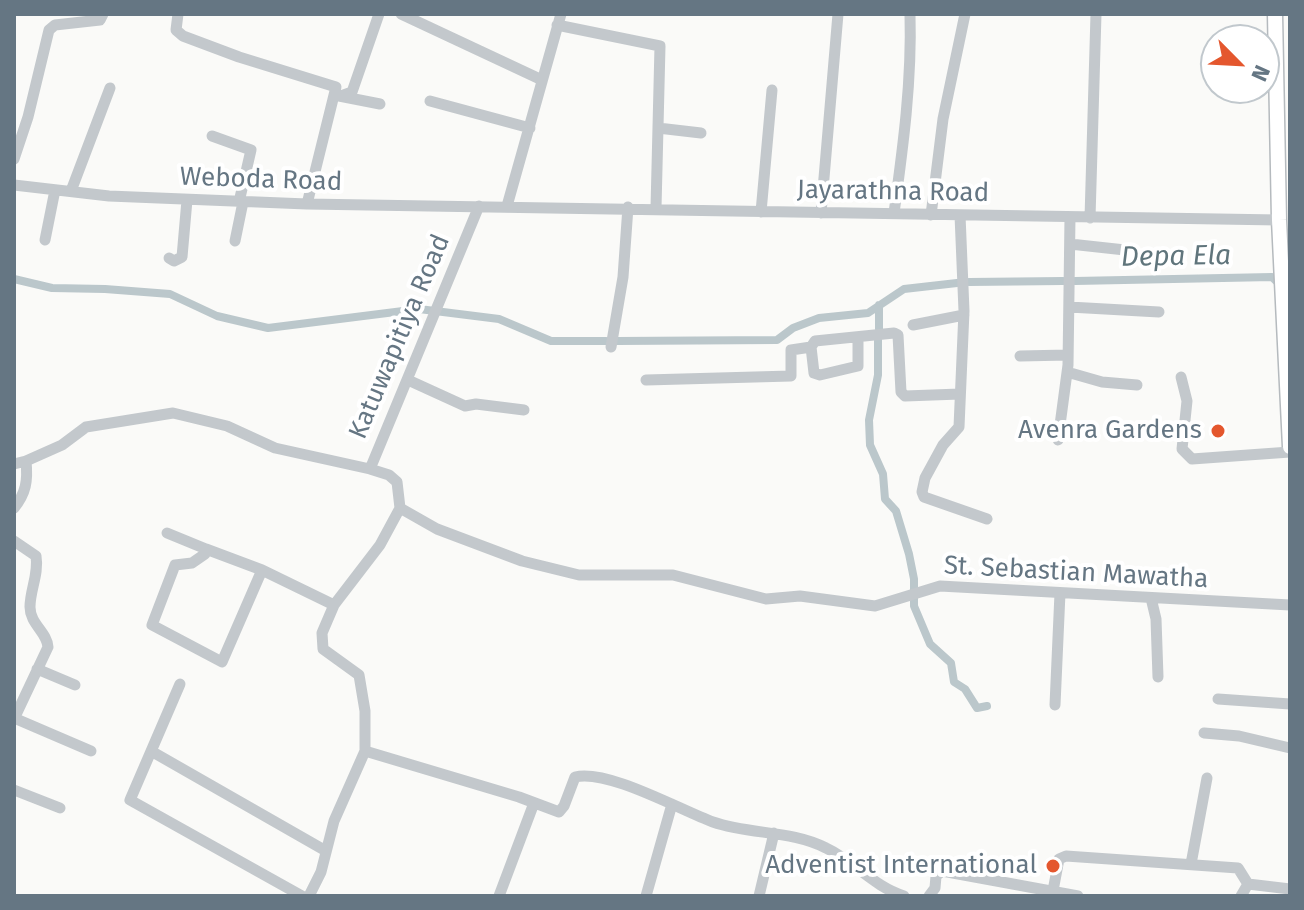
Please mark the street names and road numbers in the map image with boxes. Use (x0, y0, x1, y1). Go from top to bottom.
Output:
street label: Weboda Road (179, 162, 343, 198)
street label: Jayarathna Road (797, 175, 989, 209)
street label: Katuwapitiya Road (343, 230, 457, 444)
street label: St. Sebastian Mawatha (943, 550, 1209, 596)

